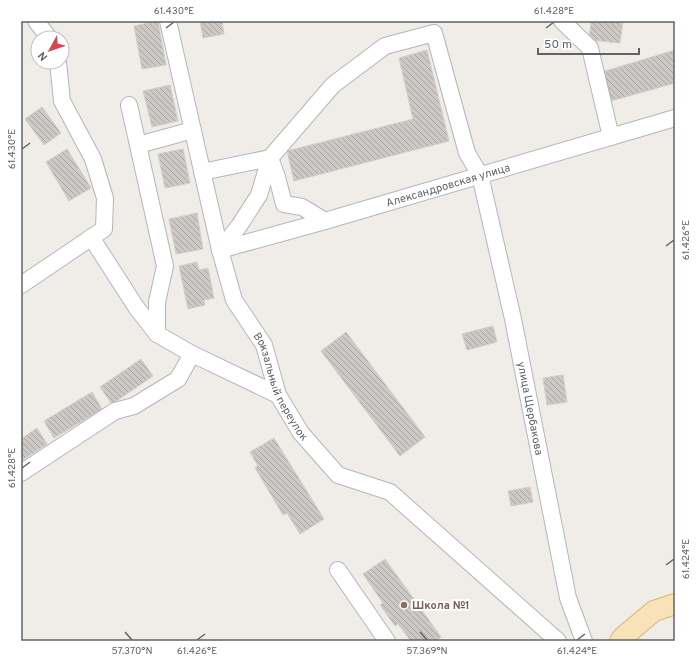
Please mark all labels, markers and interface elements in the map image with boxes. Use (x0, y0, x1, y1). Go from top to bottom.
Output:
text: 61.430°E (154, 5, 194, 18)
text: 61.428°E (534, 5, 574, 18)
north arrow (30, 30, 70, 70)
scale bar (538, 30, 639, 56)
text: 50 m (544, 37, 572, 53)
text: N (35, 48, 51, 63)
text: 61.430°E (6, 129, 19, 169)
street label: Александровская улица (384, 161, 512, 211)
text: 61.426°E (680, 220, 693, 260)
street label: Вокзальный переулок (250, 330, 311, 444)
street label: улица Щербакова (514, 360, 546, 457)
text: 61.428°E (6, 448, 19, 488)
text: 61.424°E (680, 539, 693, 579)
place label: Школа №1 (412, 599, 470, 613)
marker: Школа №1 (399, 600, 409, 610)
text: 57.370°N (111, 645, 153, 658)
text: 61.426°E (177, 645, 217, 658)
text: 57.369°N (406, 645, 448, 658)
text: 61.424°E (557, 645, 597, 658)

